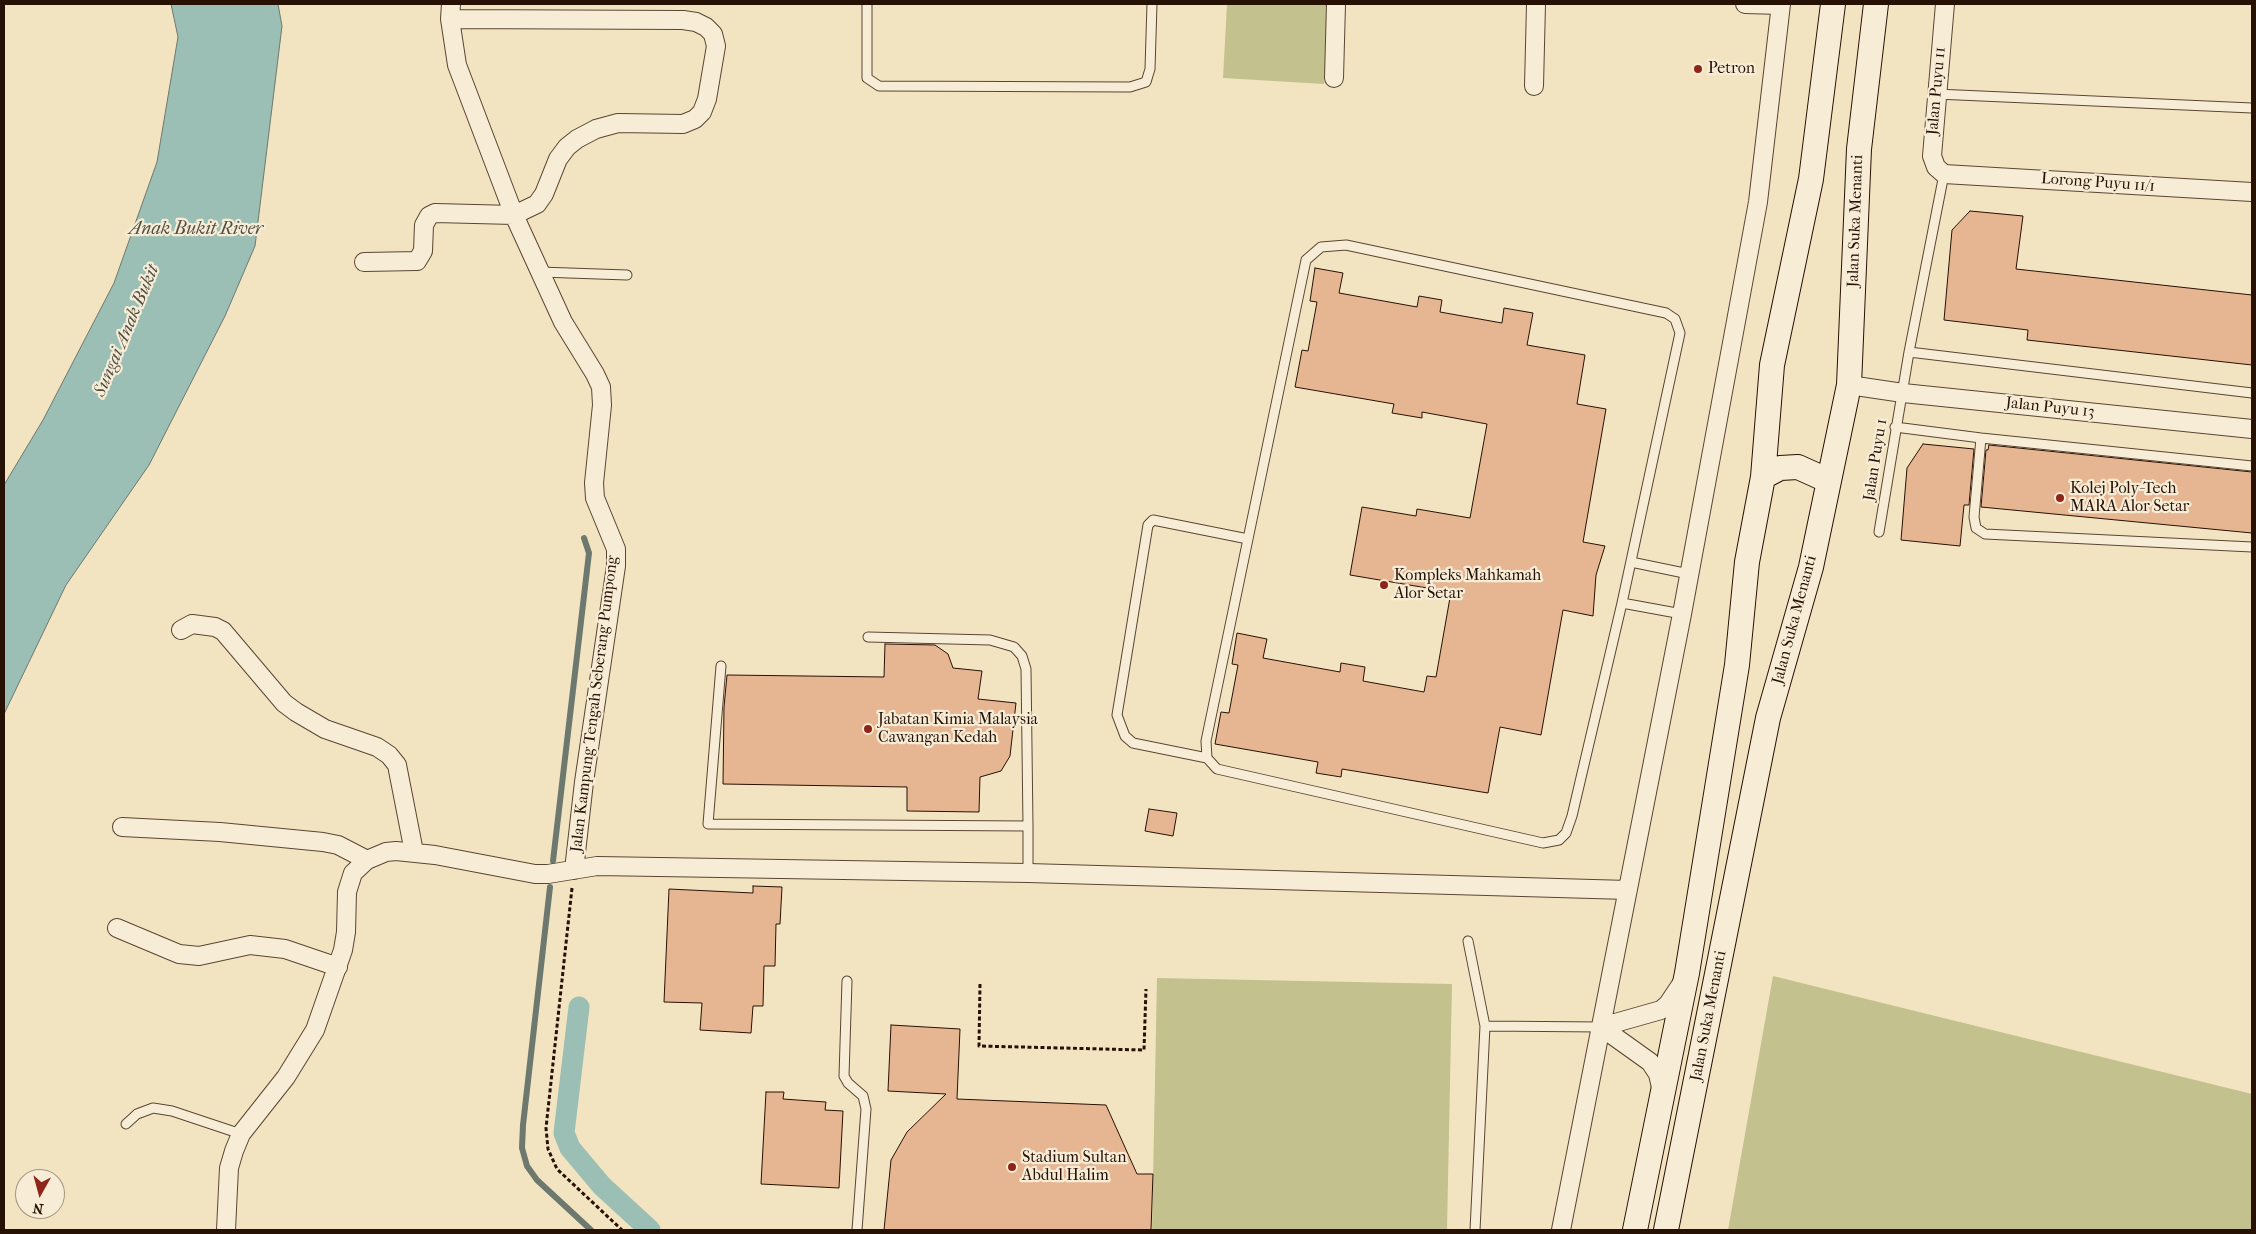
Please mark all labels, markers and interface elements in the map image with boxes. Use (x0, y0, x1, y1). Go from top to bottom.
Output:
street label: Jalan Puyu 11 (1924, 46, 1950, 136)
place label: Petron (1708, 59, 1755, 79)
marker: Petron (1692, 63, 1704, 75)
street label: Jalan Suka Menanti (1844, 154, 1868, 288)
street label: Lorong Puyu 11/1 (2040, 169, 2156, 197)
water label: Anak Bukit River (129, 219, 263, 241)
water label: Sungai Anak Bukit (89, 262, 165, 400)
street label: Jalan Puyu 13 (2005, 394, 2095, 422)
street label: Jalan Puyu 1 (1860, 418, 1892, 502)
place label: Kolej Poly-Tech MARA Alor Setar (2070, 479, 2189, 517)
marker: Kolej Poly-Tech MARA Alor Setar (2054, 492, 2066, 504)
street label: Jalan Suka Menanti (1769, 553, 1821, 687)
street label: Jalan Kampung Tengah Seberang Pumpong (567, 555, 623, 853)
place label: Kompleks Mahkamah Alor Setar (1394, 566, 1541, 604)
marker: Kompleks Mahkamah Alor Setar (1378, 579, 1390, 591)
place label: Jabatan Kimia Malaysia Cawangan Kedah (878, 710, 1038, 748)
marker: Jabatan Kimia Malaysia Cawangan Kedah (862, 723, 874, 735)
street label: Jalan Suka Menanti (1687, 949, 1731, 1083)
place label: Stadium Sultan Abdul Halim (1022, 1148, 1126, 1186)
marker: Stadium Sultan Abdul Halim (1006, 1161, 1018, 1173)
north arrow (15, 1169, 65, 1219)
text: N (32, 1199, 45, 1217)

